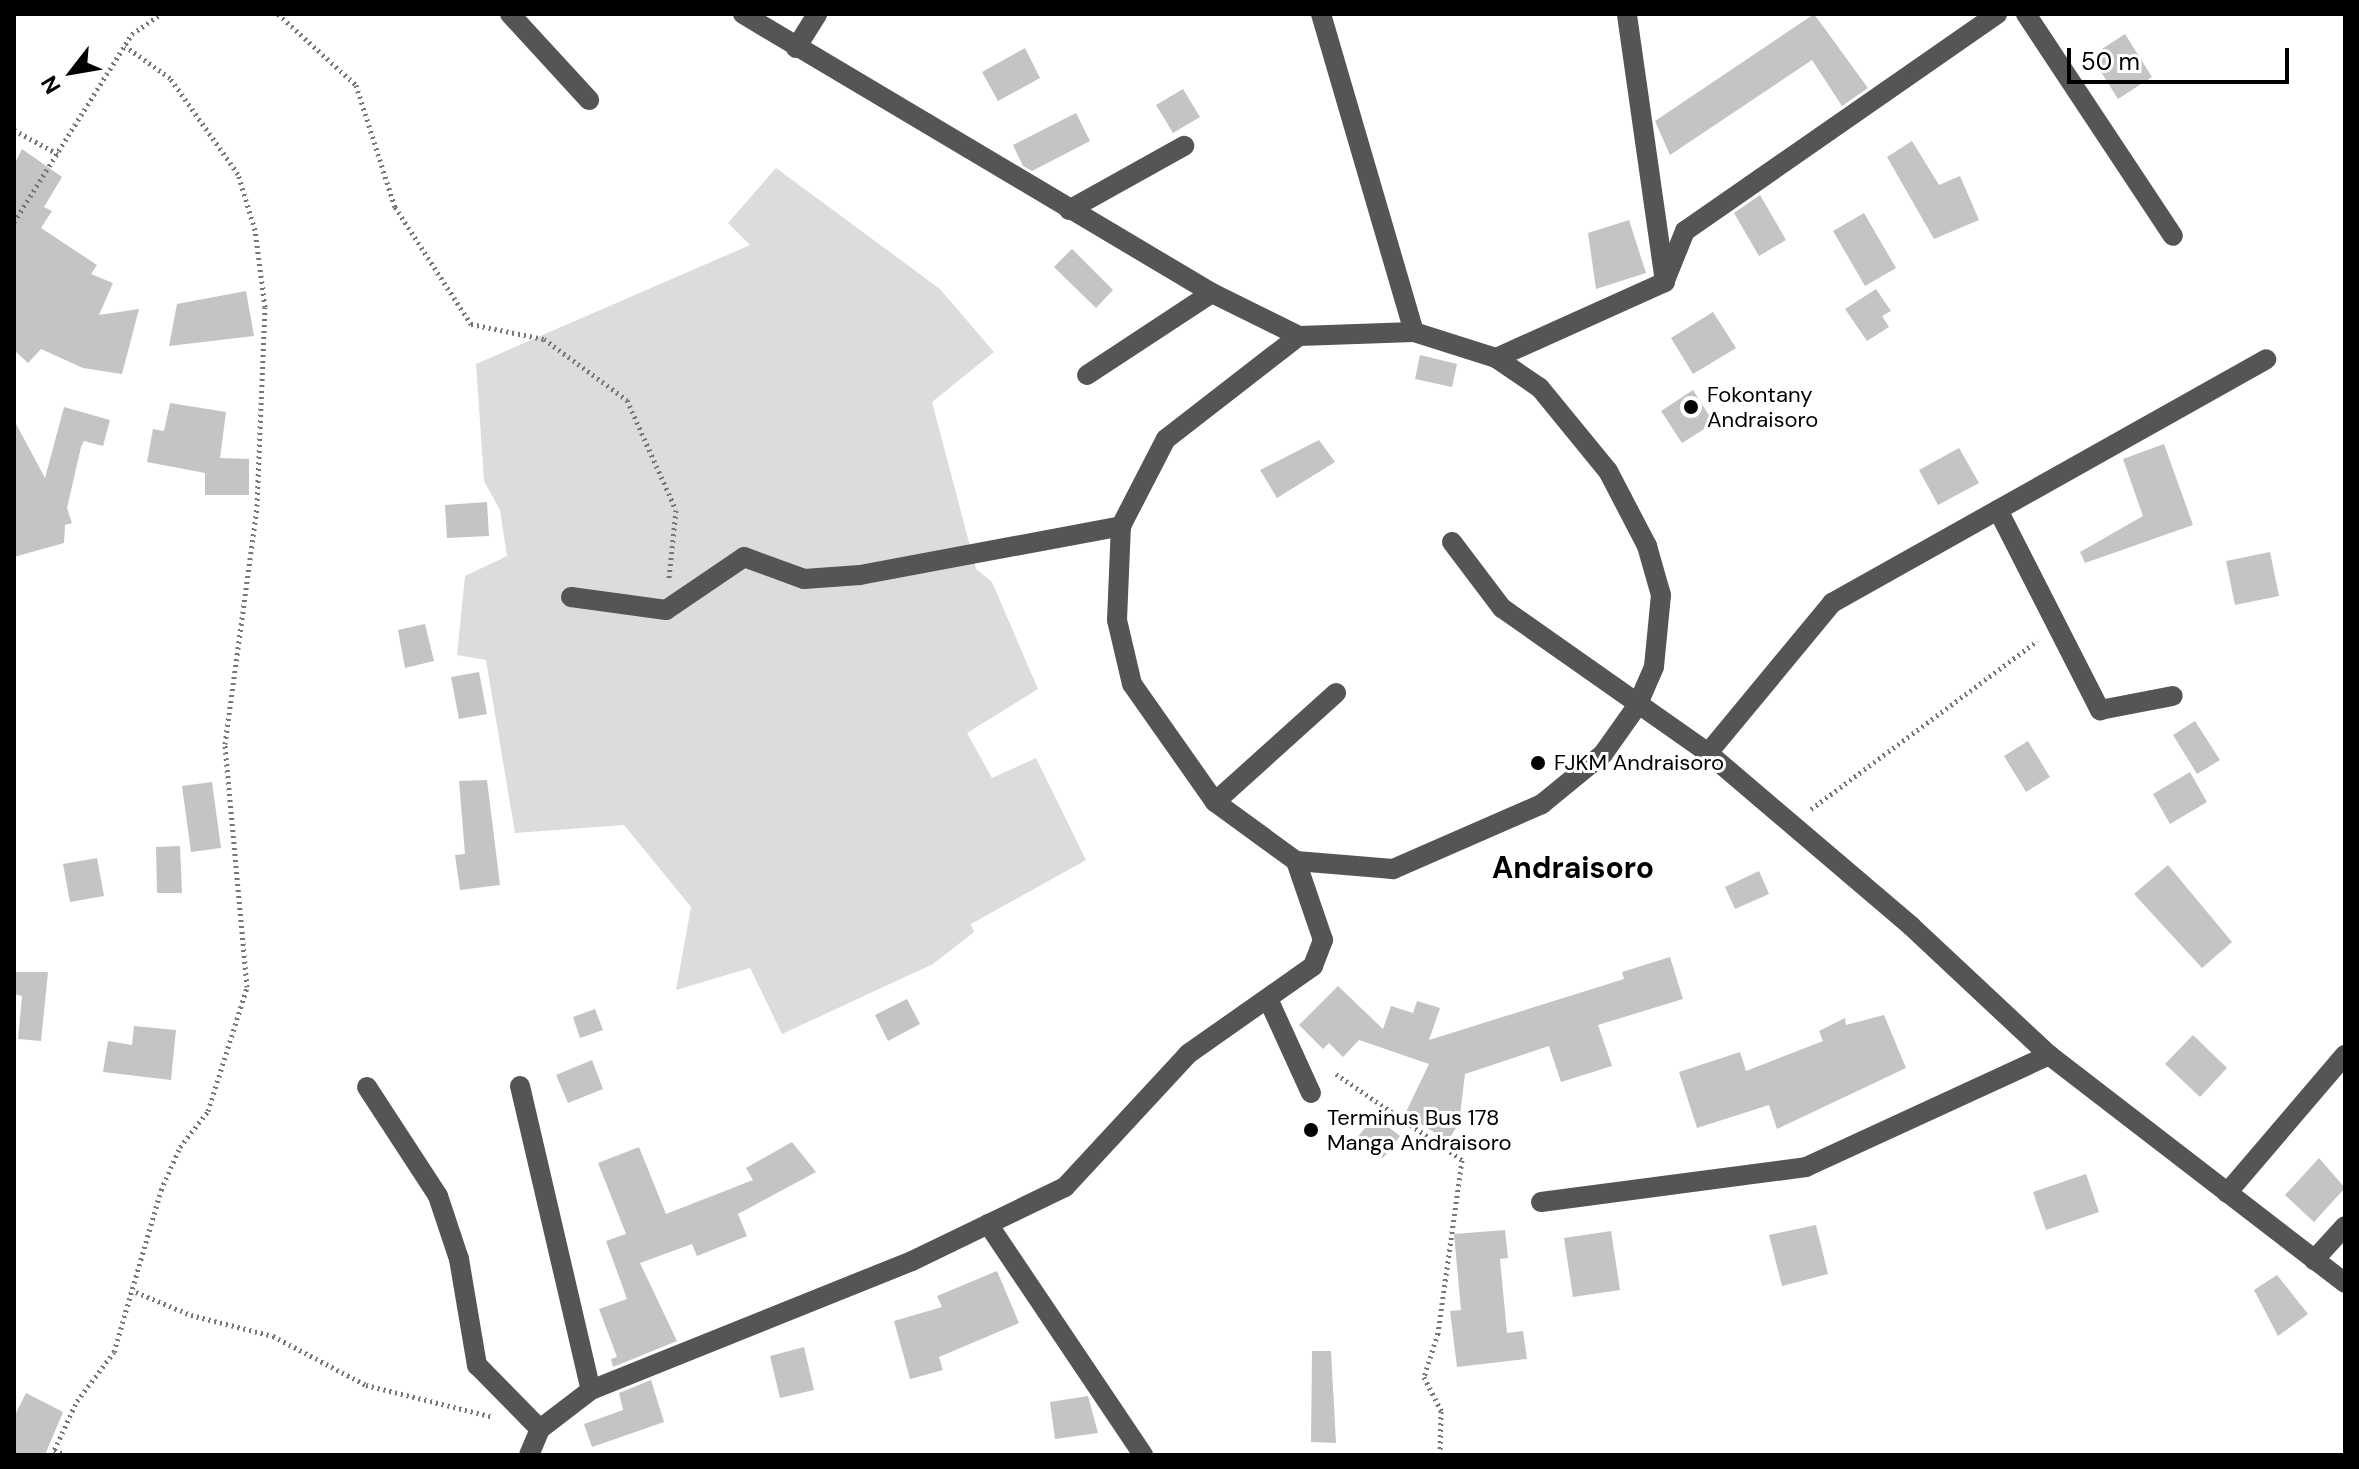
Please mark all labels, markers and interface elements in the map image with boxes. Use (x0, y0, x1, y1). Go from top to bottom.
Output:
north arrow (32, 32, 112, 112)
scale bar (2071, 32, 2293, 82)
text: 50 m (2081, 46, 2140, 77)
text: N (34, 70, 68, 99)
place label: Fokontany Andraisoro (1707, 381, 1818, 432)
marker: Fokontany Andraisoro (1682, 398, 1700, 416)
place label: FJKM Andraisoro (1554, 750, 1724, 776)
marker: FJKM Andraisoro (1529, 754, 1547, 772)
district label: Andraisoro (1492, 850, 1654, 886)
place label: Terminus Bus 178 Manga Andraisoro (1327, 1104, 1511, 1156)
marker: Terminus Bus 178 Manga Andraisoro (1302, 1121, 1320, 1139)

